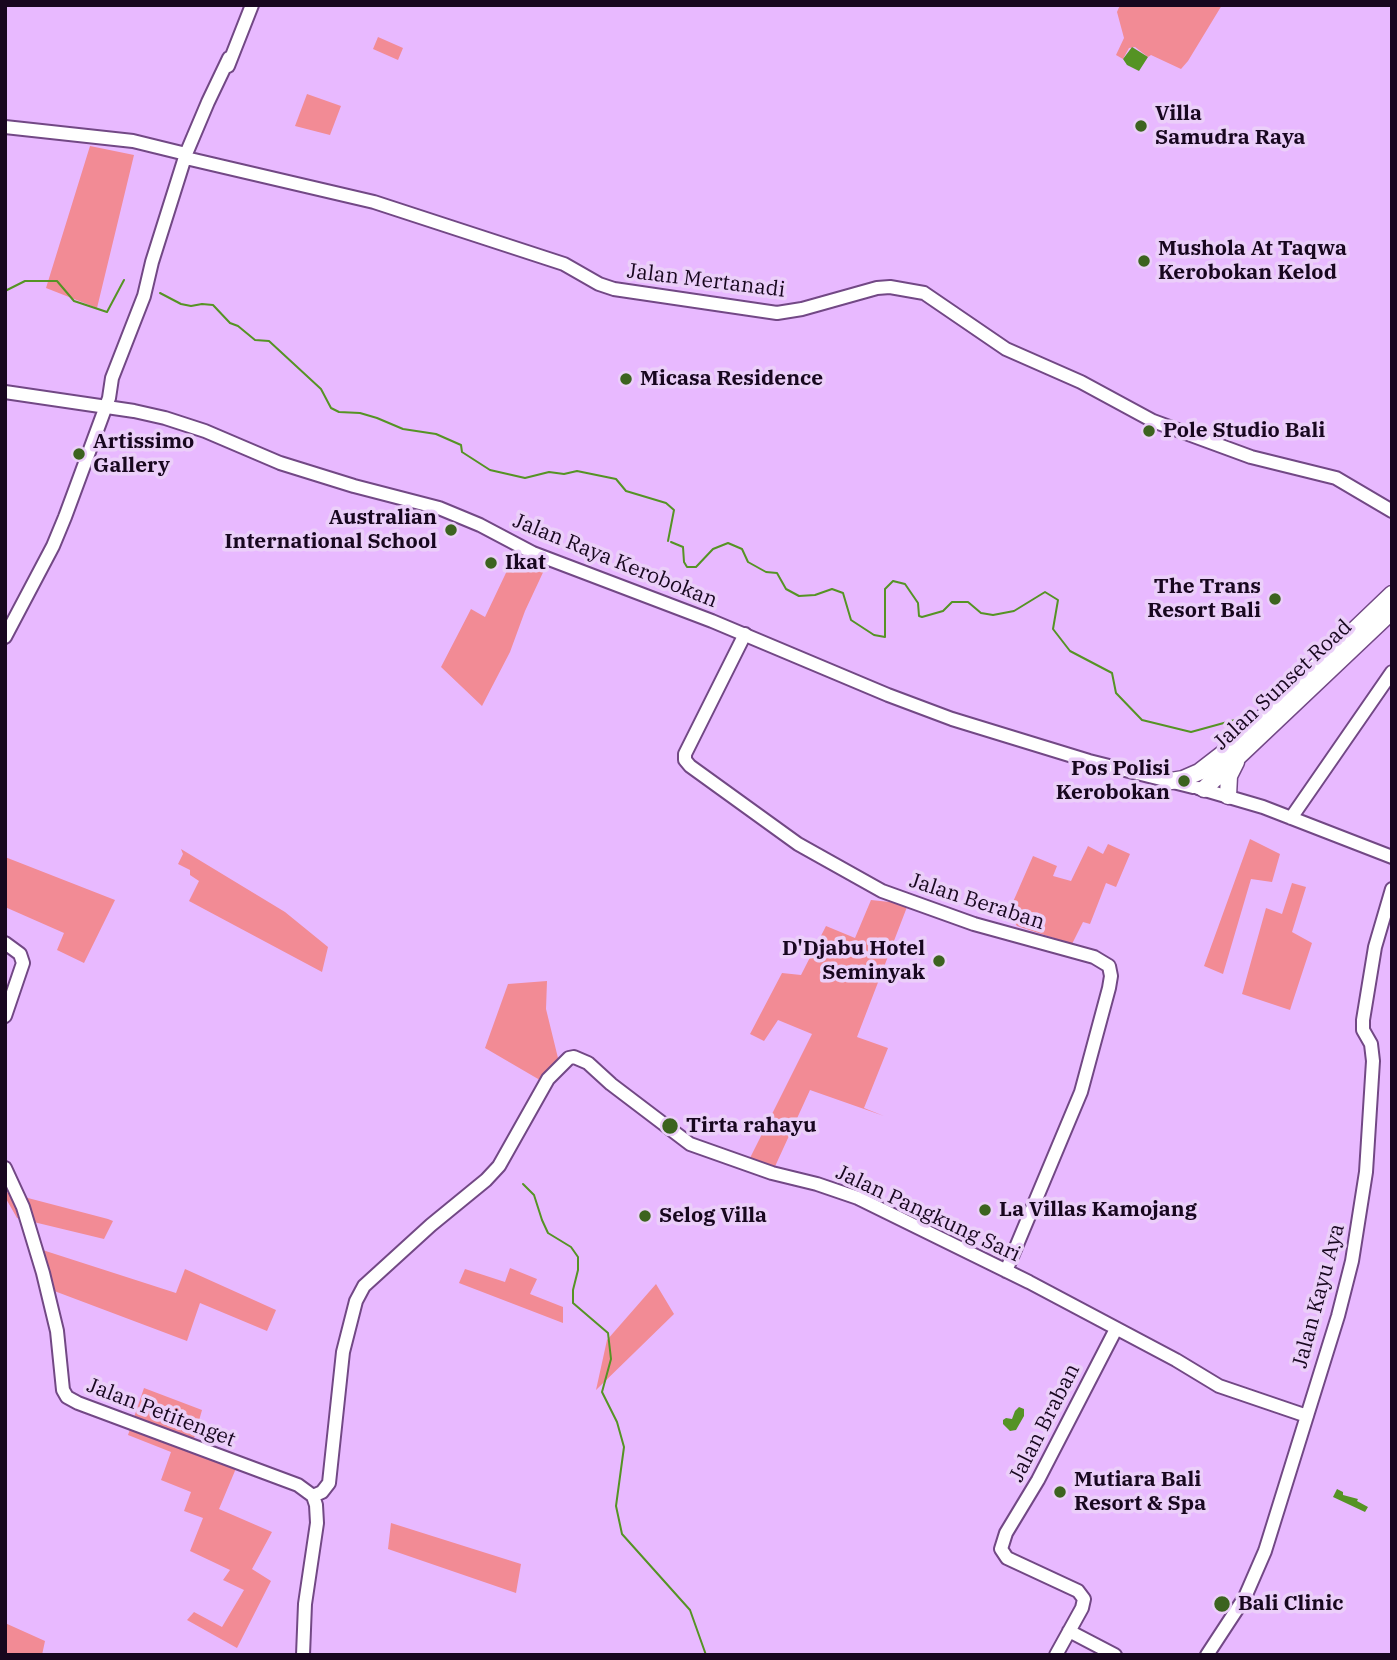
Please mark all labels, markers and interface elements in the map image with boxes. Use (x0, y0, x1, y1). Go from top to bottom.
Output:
place label: Villa Samudra Raya (1155, 101, 1305, 151)
marker: Villa Samudra Raya (1133, 118, 1149, 134)
place label: Mushola At Taqwa Kerobokan Kelod (1158, 236, 1347, 286)
marker: Mushola At Taqwa Kerobokan Kelod (1136, 253, 1152, 269)
street label: Jalan Mertanadi (625, 259, 787, 303)
place label: Micasa Residence (640, 366, 823, 392)
marker: Micasa Residence (618, 371, 634, 387)
place label: Pole Studio Bali (1163, 418, 1325, 444)
marker: Pole Studio Bali (1141, 423, 1157, 439)
place label: Artissimo Gallery (93, 429, 194, 479)
marker: Artissimo Gallery (71, 446, 87, 462)
place label: Australian International School (225, 505, 437, 555)
street label: Jalan Raya Kerobokan (509, 508, 721, 614)
marker: Australian International School (443, 522, 459, 538)
place label: Ikat (505, 550, 546, 576)
marker: Ikat (483, 555, 499, 571)
place label: The Trans Resort Bali (1147, 574, 1261, 624)
marker: The Trans Resort Bali (1267, 591, 1283, 607)
street label: Jalan Sunset Road (1209, 615, 1357, 755)
place label: Pos Polisi Kerobokan (1056, 756, 1170, 806)
marker: Pos Polisi Kerobokan (1176, 773, 1192, 789)
street label: Jalan Beraban (906, 868, 1048, 936)
place label: D'Djabu Hotel Seminyak (782, 936, 925, 986)
marker: D'Djabu Hotel Seminyak (931, 953, 947, 969)
place label: Tirta rahayu (686, 1113, 817, 1139)
marker: Tirta rahayu (660, 1116, 680, 1136)
street label: Jalan Pangkung Sari (832, 1160, 1024, 1268)
place label: La Villas Kamojang (999, 1197, 1197, 1223)
marker: La Villas Kamojang (977, 1202, 993, 1218)
place label: Selog Villa (659, 1203, 767, 1229)
marker: Selog Villa (637, 1208, 653, 1224)
street label: Jalan Kayu Aya (1288, 1221, 1350, 1371)
street label: Jalan Braban (1004, 1360, 1086, 1486)
street label: Jalan Petitenget (83, 1373, 239, 1453)
place label: Mutiara Bali Resort & Spa (1074, 1467, 1206, 1517)
marker: Mutiara Bali Resort & Spa (1052, 1484, 1068, 1500)
place label: Bali Clinic (1238, 1591, 1344, 1617)
marker: Bali Clinic (1212, 1594, 1232, 1614)

